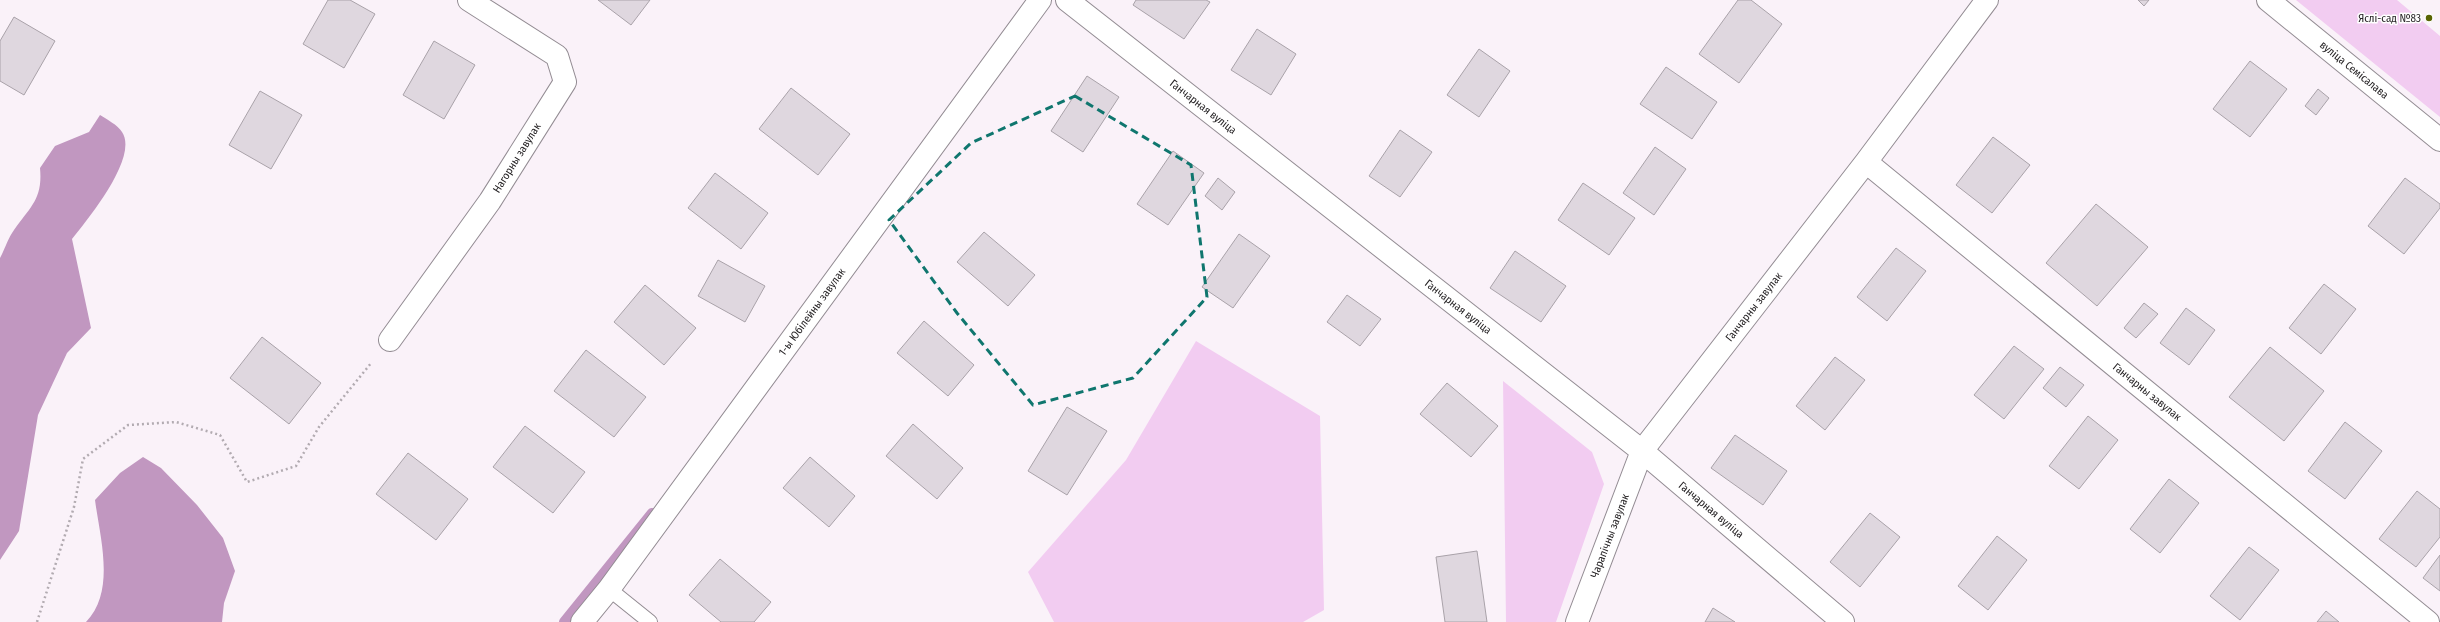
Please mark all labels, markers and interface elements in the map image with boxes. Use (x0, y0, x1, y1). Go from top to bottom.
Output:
place label: Яслі-сад №83 (2358, 12, 2421, 25)
marker: Яслі-сад №83 (2424, 13, 2434, 23)
street label: вуліца Семісалава (2317, 38, 2391, 102)
street label: Ганчарная вуліца (1167, 77, 1239, 137)
street label: Нагорны завулак (490, 120, 544, 195)
street label: 1-ы Юбілейны завулак (776, 265, 849, 358)
street label: Ганчарны завулак (1723, 269, 1786, 344)
street label: Ганчарная вуліца (1422, 277, 1494, 337)
street label: Ганчарны завулак (2110, 360, 2184, 424)
street label: Ганчарная вуліца (1676, 479, 1746, 541)
street label: Чарапічны завулак (1588, 491, 1632, 580)

